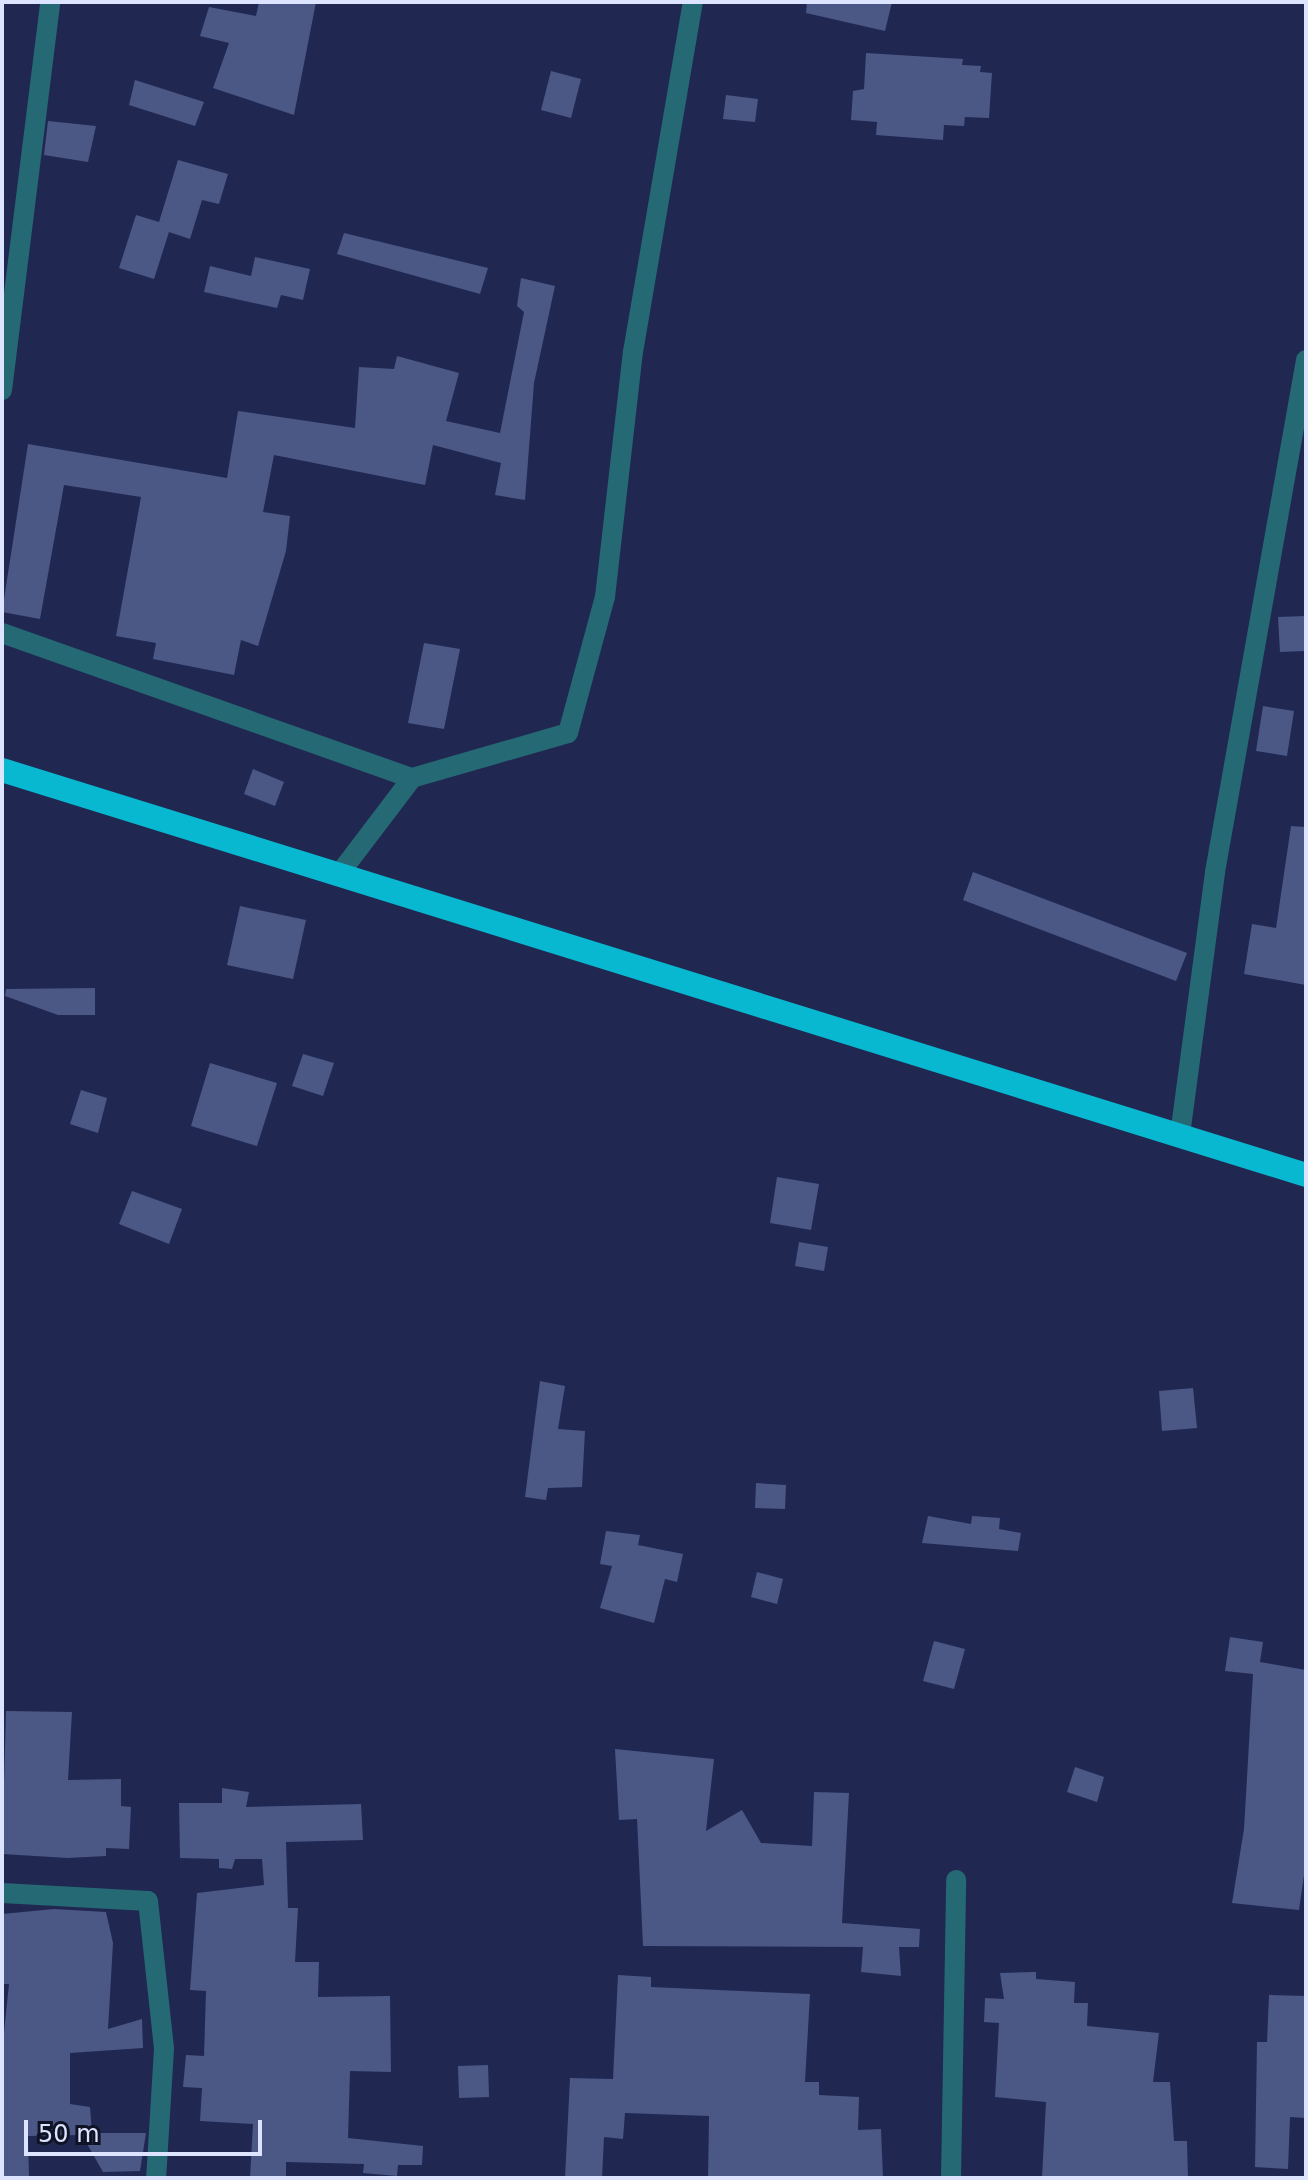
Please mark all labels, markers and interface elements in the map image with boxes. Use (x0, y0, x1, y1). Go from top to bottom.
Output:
scale bar (28, 2104, 266, 2154)
text: 50 m (38, 2120, 100, 2148)

